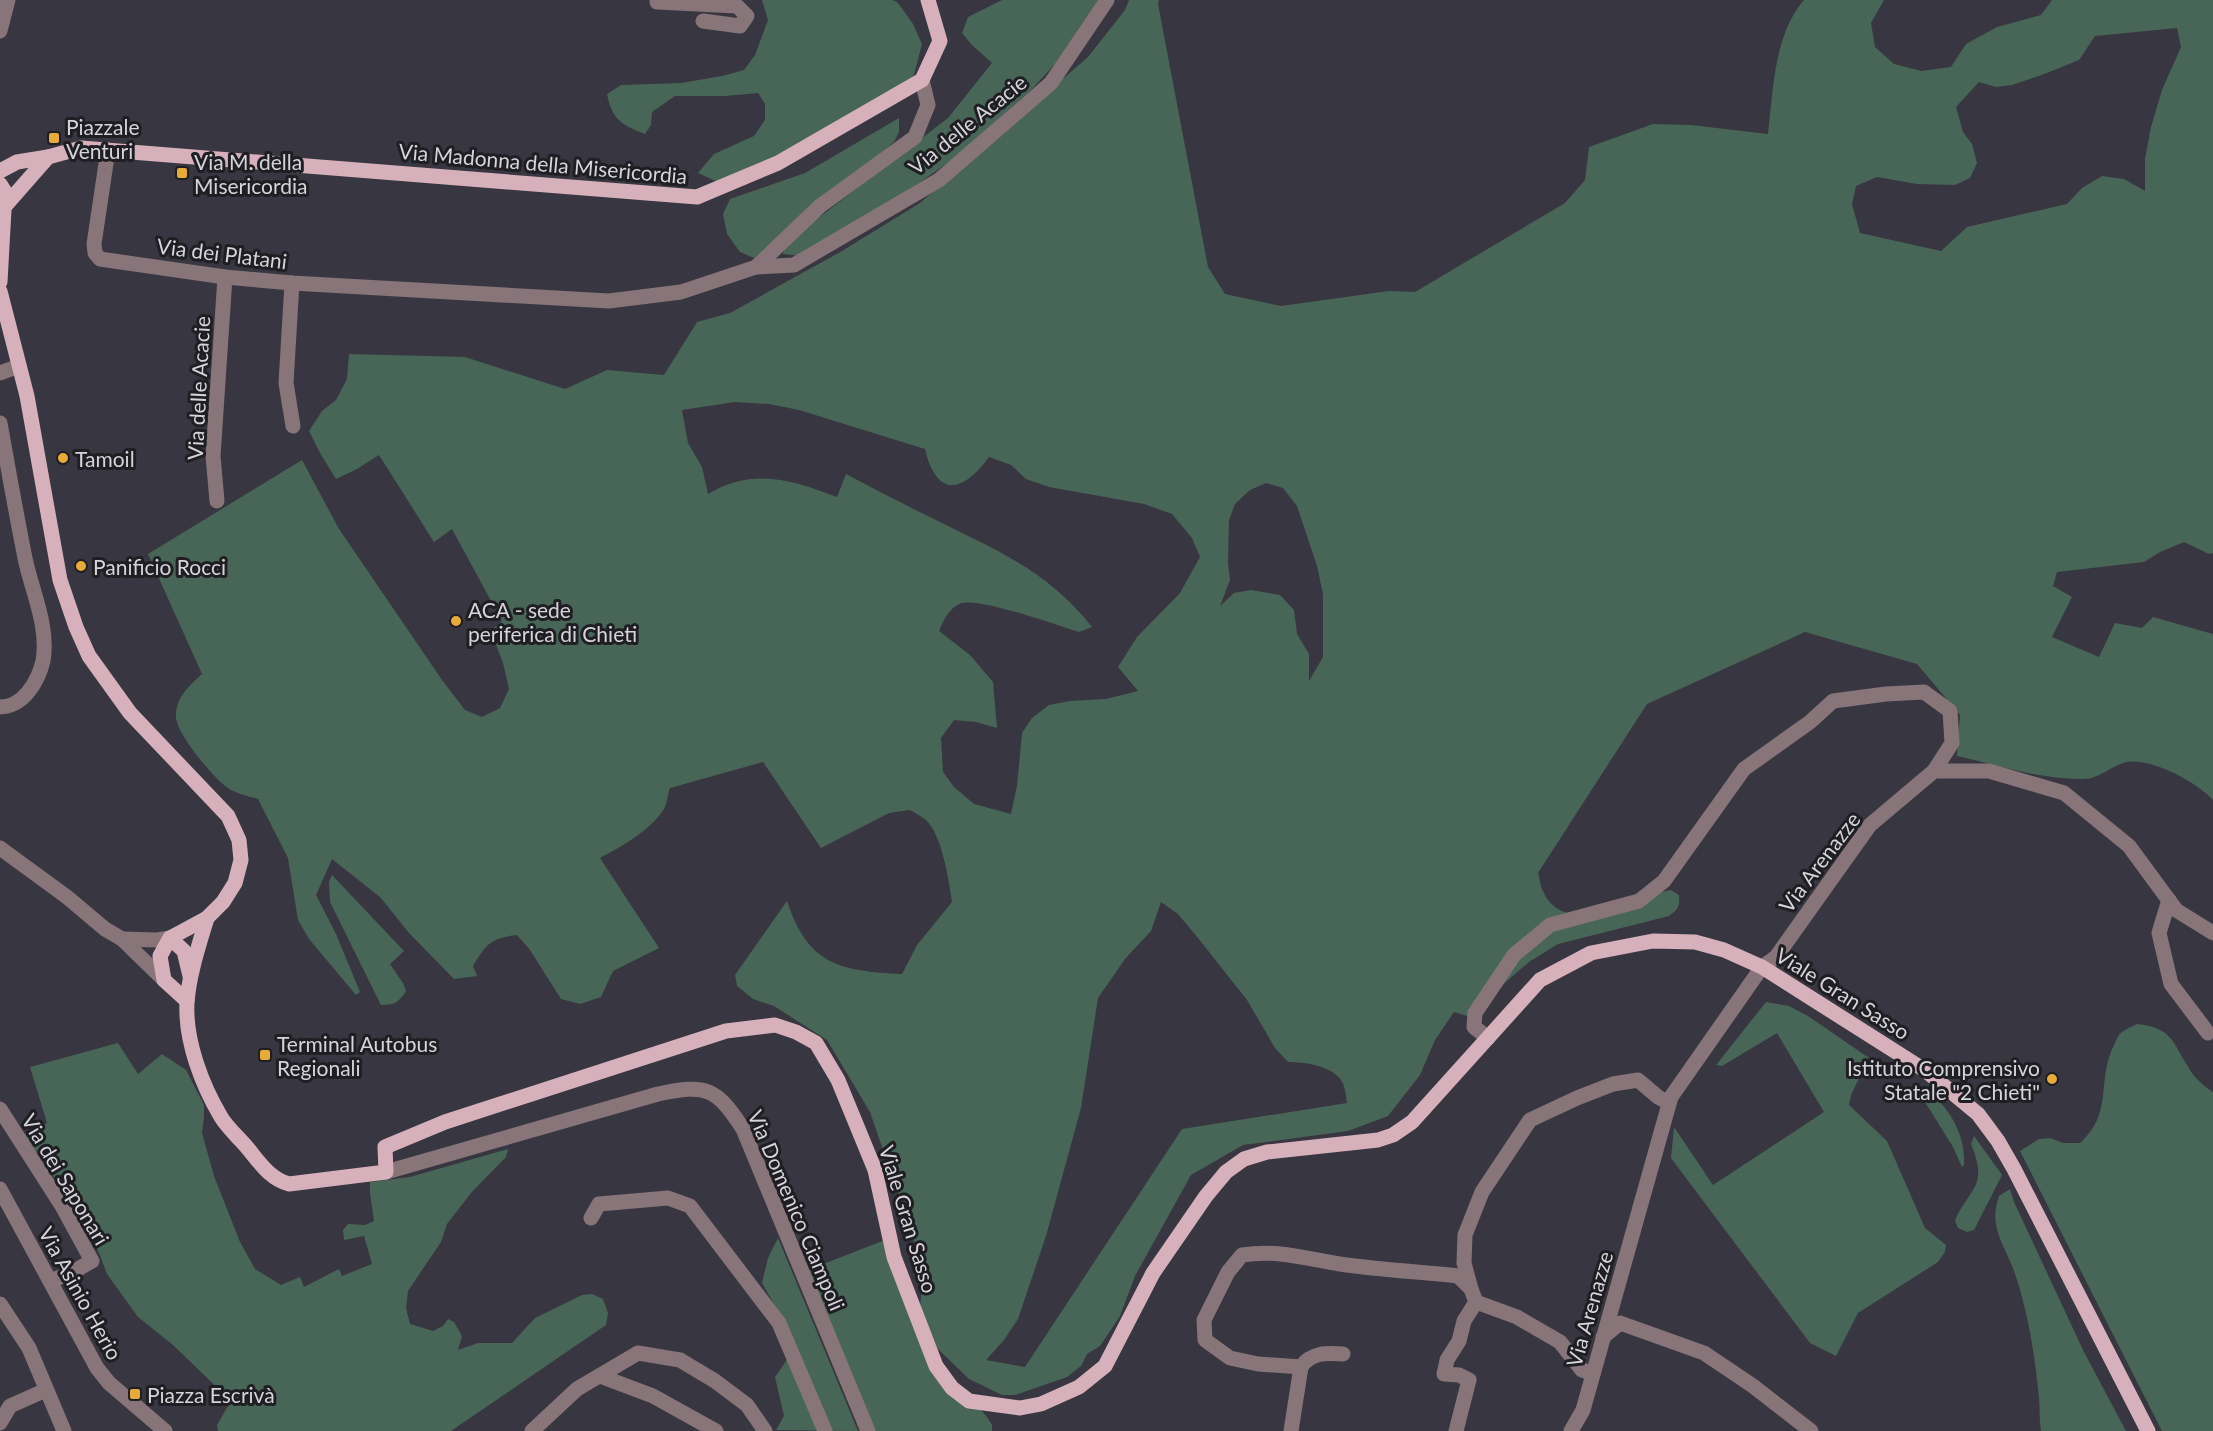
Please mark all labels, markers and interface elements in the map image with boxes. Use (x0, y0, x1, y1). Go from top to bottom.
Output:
street label: Via delle Acacie (903, 69, 1031, 179)
place label: Piazzale Venturi (66, 114, 140, 163)
marker: Piazzale Venturi (47, 131, 61, 145)
street label: Via Madonna della Misericordia (398, 138, 688, 188)
place label: Via M. della Misericordia (194, 149, 307, 198)
marker: Via M. della Misericordia (175, 166, 189, 180)
street label: Via dei Platani (156, 233, 288, 273)
street label: Via delle Acacie (182, 315, 214, 461)
place label: Tamoil (75, 446, 135, 471)
marker: Tamoil (56, 451, 70, 465)
place label: Panificio Rocci (93, 554, 226, 579)
marker: Panificio Rocci (74, 559, 88, 573)
place label: ACA - sede periferica di Chieti (468, 597, 637, 646)
marker: ACA - sede periferica di Chieti (449, 614, 463, 628)
street label: Via Arenazze (1773, 807, 1865, 917)
street label: Viale Gran Sasso (1771, 942, 1915, 1044)
place label: Terminal Autobus Regionali (277, 1031, 437, 1080)
marker: Terminal Autobus Regionali (258, 1048, 272, 1062)
place label: Istituto Comprensivo Statale "2 Chieti" (1847, 1055, 2040, 1104)
marker: Istituto Comprensivo Statale "2 Chieti" (2045, 1072, 2059, 1086)
street label: Via Domenico Ciampoli (743, 1106, 851, 1314)
street label: Via dei Saponari (17, 1109, 115, 1249)
street label: Viale Gran Sasso (875, 1142, 943, 1296)
street label: Via Asinio Herio (34, 1222, 128, 1364)
street label: Via Arenazze (1561, 1248, 1617, 1370)
place label: Piazza Escrivà (147, 1382, 275, 1407)
marker: Piazza Escrivà (128, 1387, 142, 1401)

